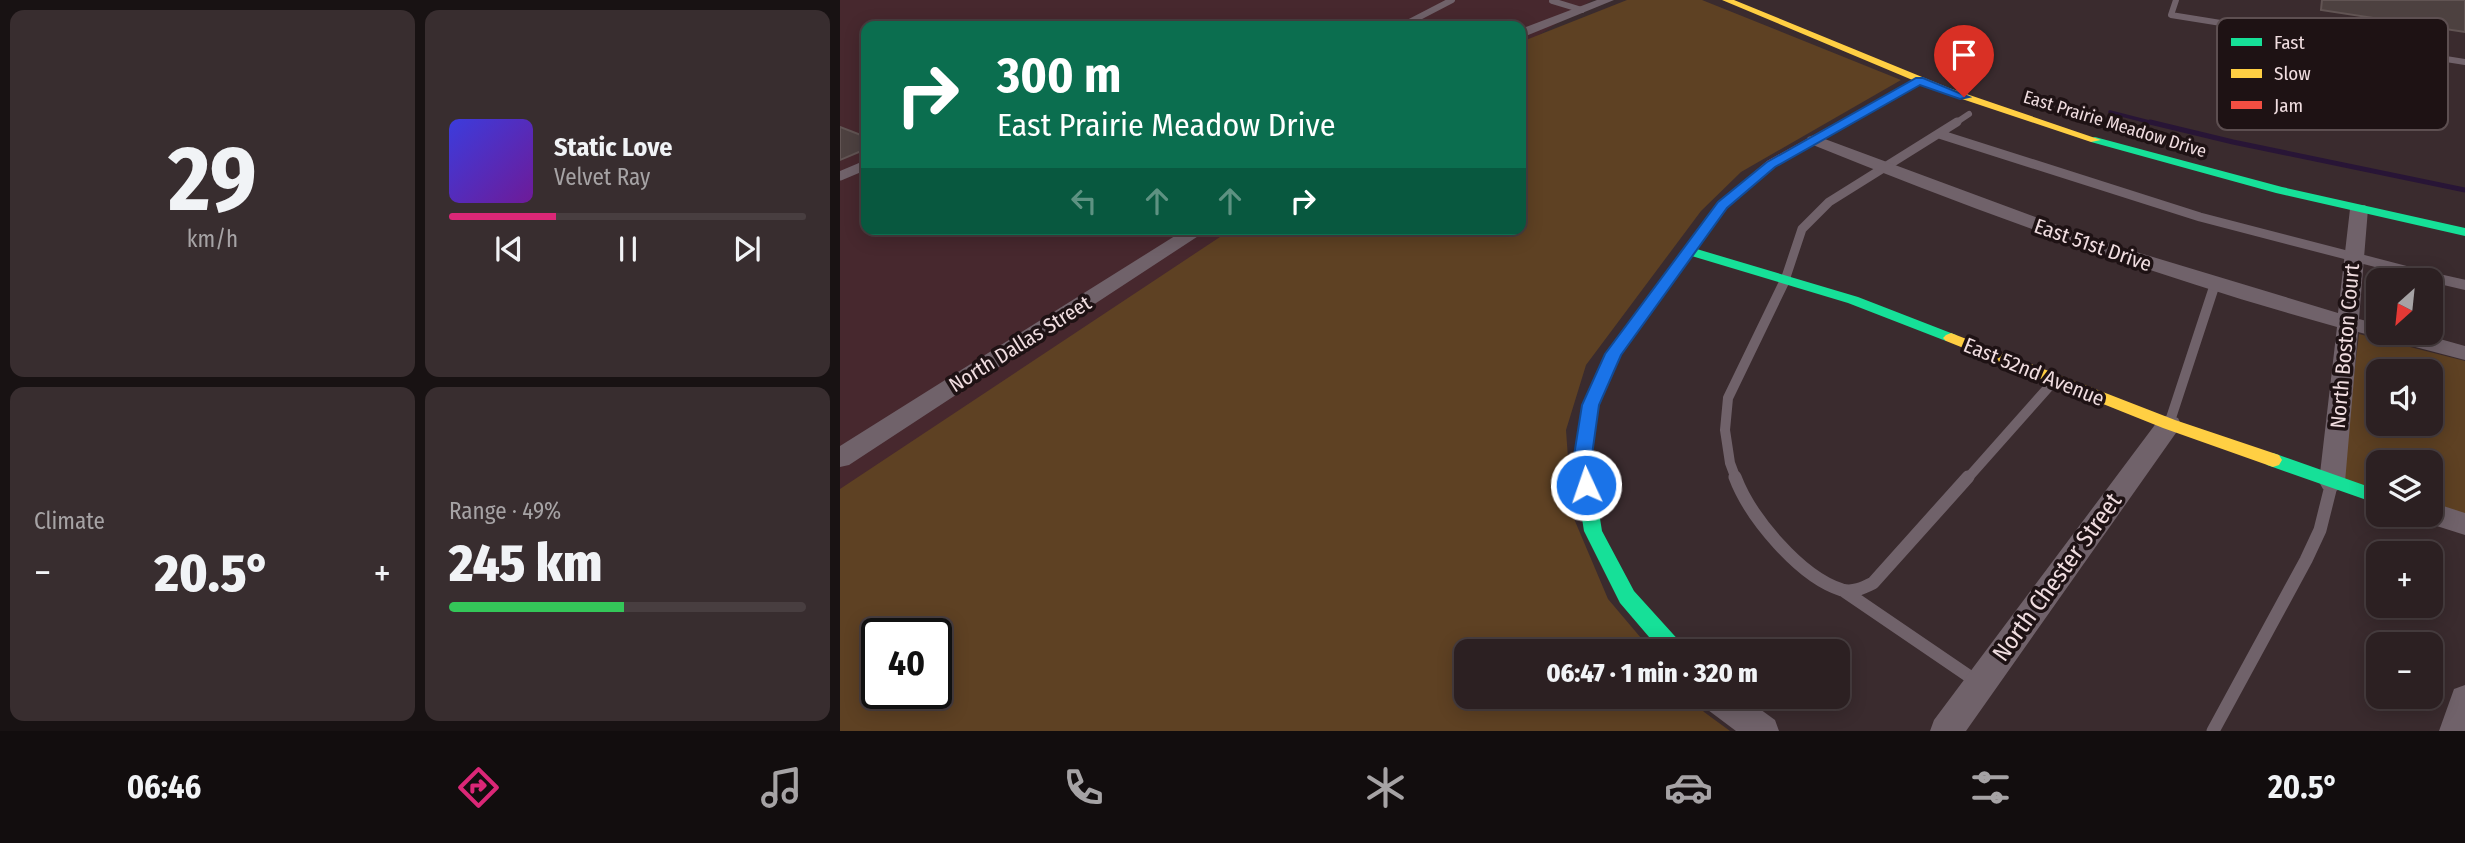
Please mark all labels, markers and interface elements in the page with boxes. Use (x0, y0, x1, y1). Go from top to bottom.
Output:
legend (2217, 18, 2448, 130)
pin (1934, 25, 1994, 97)
text: Fast (2274, 31, 2305, 54)
icon: arrive (1945, 36, 1983, 74)
text: 300 m (997, 46, 1121, 105)
icon: right (882, 49, 973, 140)
text: Slow (2274, 62, 2311, 85)
street label: East Prairie Meadow Drive (2021, 86, 2209, 162)
text: Jam (2274, 94, 2303, 117)
text: East Prairie Meadow Drive (997, 106, 1335, 144)
text: 29 (168, 125, 257, 234)
text: Static Love (554, 132, 672, 163)
text: Velvet Ray (554, 163, 650, 191)
icon: left (1065, 182, 1103, 220)
icon: ahead (1138, 182, 1176, 220)
icon: ahead (1211, 182, 1249, 220)
icon: right (1284, 182, 1322, 220)
street label: East 51st Drive (2031, 213, 2155, 277)
text: km/h (187, 225, 238, 253)
icon: previous (490, 230, 528, 268)
icon: pause (609, 230, 647, 268)
icon: next (728, 230, 766, 268)
street label: North Boston Court (2325, 262, 2365, 430)
north arrow (2366, 268, 2443, 345)
map controls (2366, 268, 2443, 709)
street label: North Dallas Street (944, 290, 1096, 398)
street label: East 52nd Avenue (1960, 332, 2108, 412)
button: sound (2366, 359, 2443, 436)
position arrow (1549, 448, 1623, 522)
button: layers (2366, 450, 2443, 527)
street label: North Chester Street (1987, 487, 2127, 666)
text: Range · 49% (449, 497, 561, 525)
text: Climate (34, 507, 105, 535)
text: 245 km (449, 532, 602, 595)
button: + (2366, 541, 2443, 618)
text: 20.5° (155, 542, 270, 605)
text: − (34, 550, 51, 596)
text: + (374, 550, 391, 596)
speed limit sign: 40 (861, 618, 952, 709)
button: − (2366, 632, 2443, 709)
text: 06:47 · 1 min · 320 m (1546, 658, 1758, 689)
icon: directions (454, 763, 503, 812)
icon: music (757, 763, 806, 812)
icon: phone (1059, 763, 1108, 812)
icon: climate (1361, 763, 1410, 812)
icon: car (1664, 763, 1713, 812)
icon: filters (1966, 763, 2015, 812)
text: 06:46 (127, 768, 201, 806)
text: 20.5° (2268, 768, 2338, 806)

